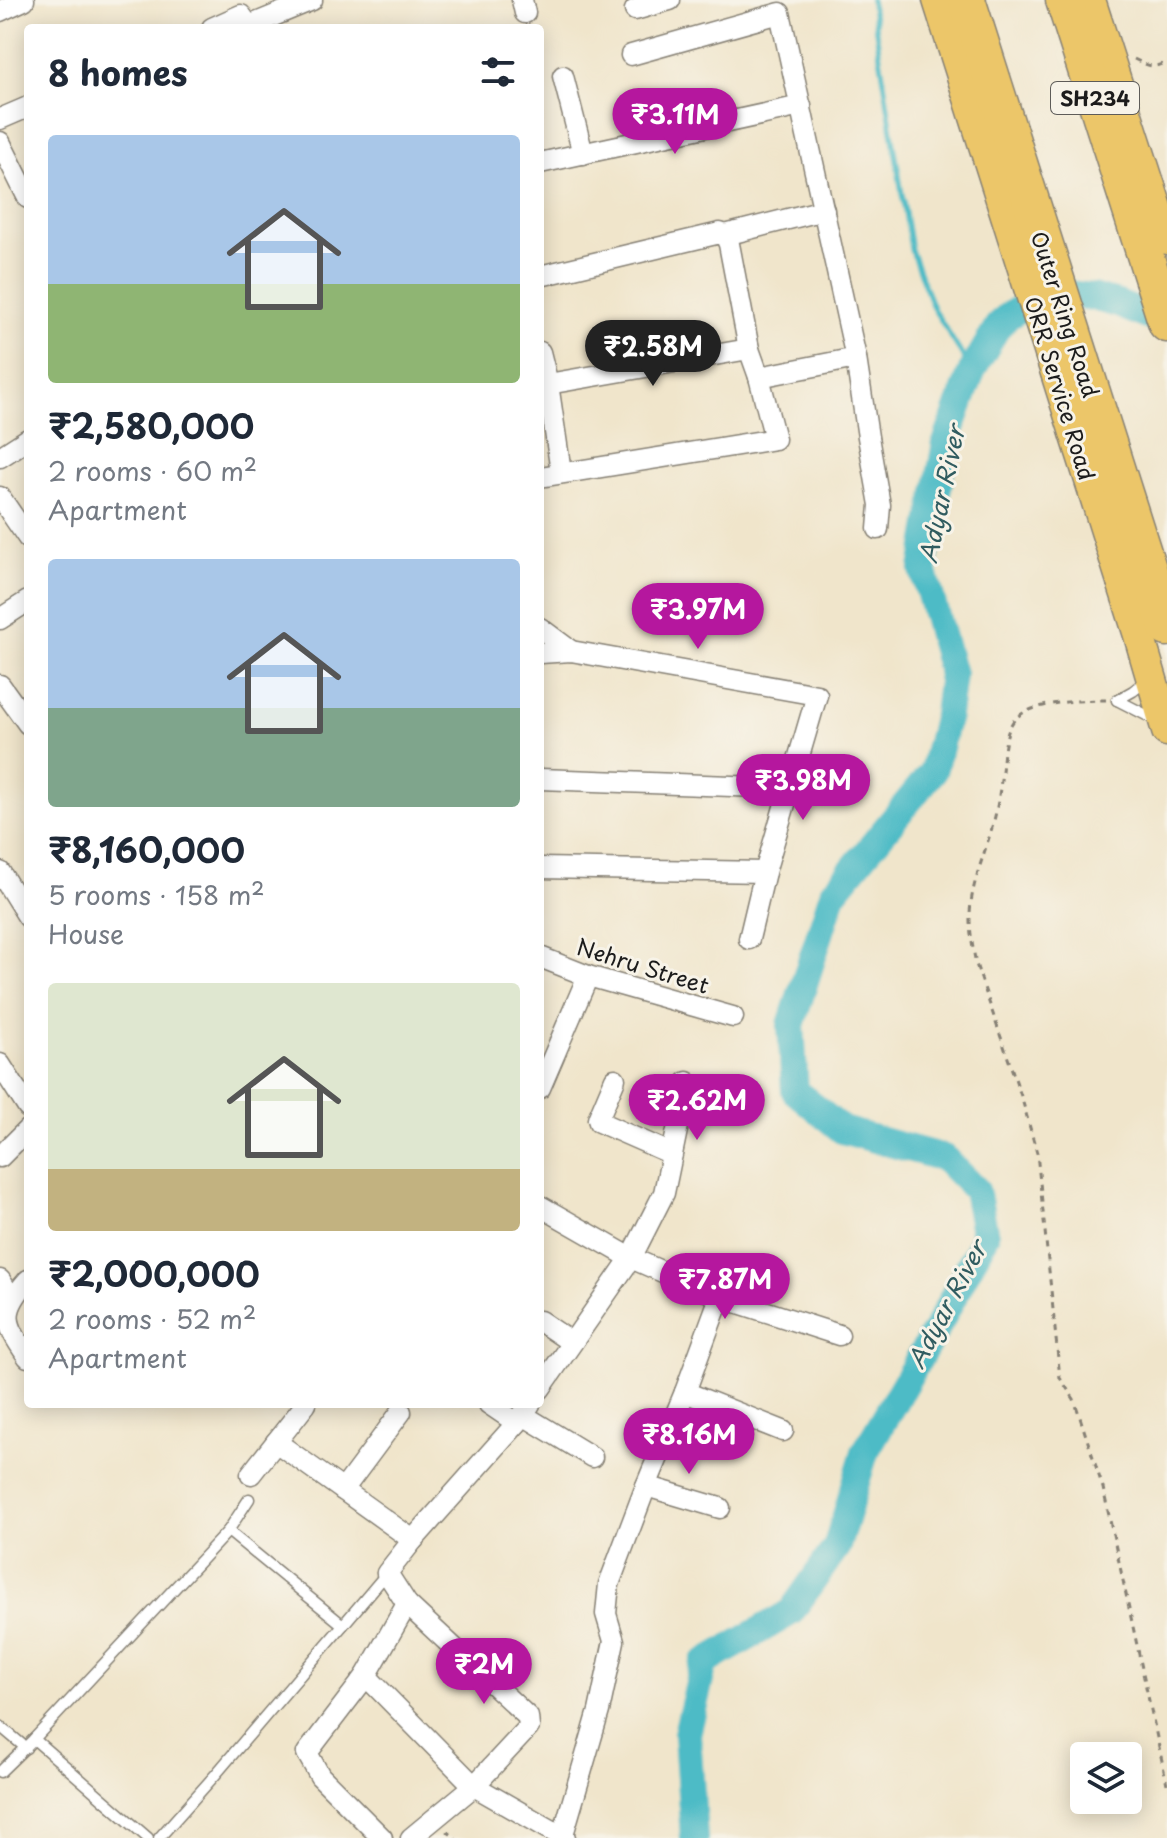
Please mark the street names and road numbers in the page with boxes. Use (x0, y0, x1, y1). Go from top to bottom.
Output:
road number: SH234 (1051, 82, 1139, 114)
street label: Outer Ring Road (1024, 227, 1108, 402)
street label: ORR Service Road (1017, 292, 1105, 484)
street label: Nehru Street (573, 929, 713, 1001)

